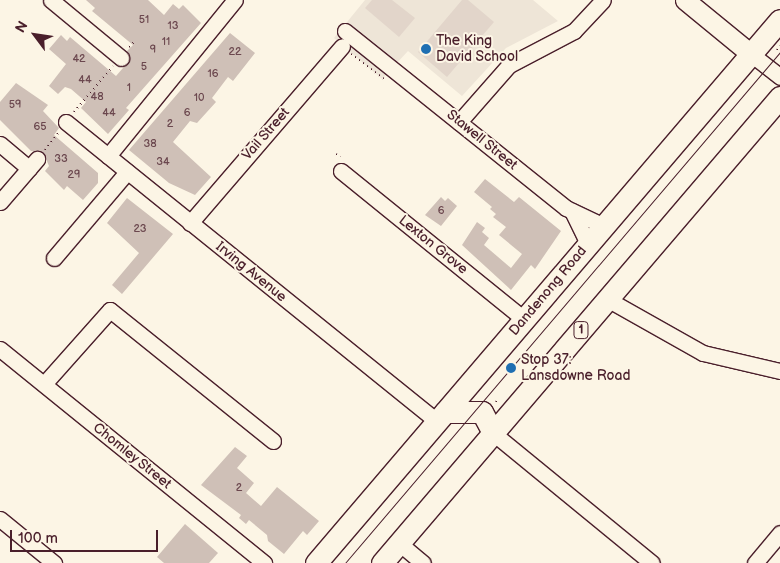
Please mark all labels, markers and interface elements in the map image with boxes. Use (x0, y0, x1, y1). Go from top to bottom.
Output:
north arrow (10, 10, 60, 60)
house number: 51 (139, 13, 149, 27)
text: N (12, 18, 32, 36)
house number: 13 (167, 19, 179, 33)
place label: The King David School (436, 33, 518, 65)
house number: 11 (162, 35, 170, 49)
house number: 9 (150, 43, 156, 57)
marker: The King David School (420, 43, 432, 55)
house number: 22 (229, 45, 241, 59)
house number: 42 (72, 52, 86, 66)
house number: 5 (141, 60, 147, 74)
house number: 16 (208, 67, 218, 81)
house number: 44 (78, 73, 92, 87)
house number: 1 (127, 81, 131, 95)
house number: 48 (90, 90, 104, 104)
house number: 10 (194, 91, 204, 105)
house number: 59 (9, 98, 21, 112)
street label: Vail Street (239, 104, 293, 164)
house number: 44 (102, 106, 116, 120)
house number: 6 (184, 106, 190, 120)
street label: Stawell Street (443, 106, 521, 174)
house number: 2 (167, 117, 173, 131)
house number: 65 (33, 120, 47, 134)
house number: 38 (143, 137, 157, 151)
house number: 33 (54, 152, 68, 166)
house number: 34 (156, 155, 170, 169)
house number: 29 (68, 168, 80, 182)
house number: 6 (438, 204, 444, 218)
street label: Lexton Grove (395, 212, 471, 278)
house number: 23 (133, 222, 147, 236)
street label: Irving Avenue (212, 238, 290, 306)
street label: Dandenong Road (506, 243, 590, 339)
road number: 1 (572, 320, 590, 340)
place label: Stop 37: Lansdowne Road (521, 352, 630, 384)
marker: Stop 37: Lansdowne Road (505, 362, 517, 374)
street label: Chomley Street (89, 419, 175, 493)
house number: 2 (236, 481, 242, 495)
scale bar (12, 520, 160, 552)
text: 100 m (18, 529, 58, 548)

